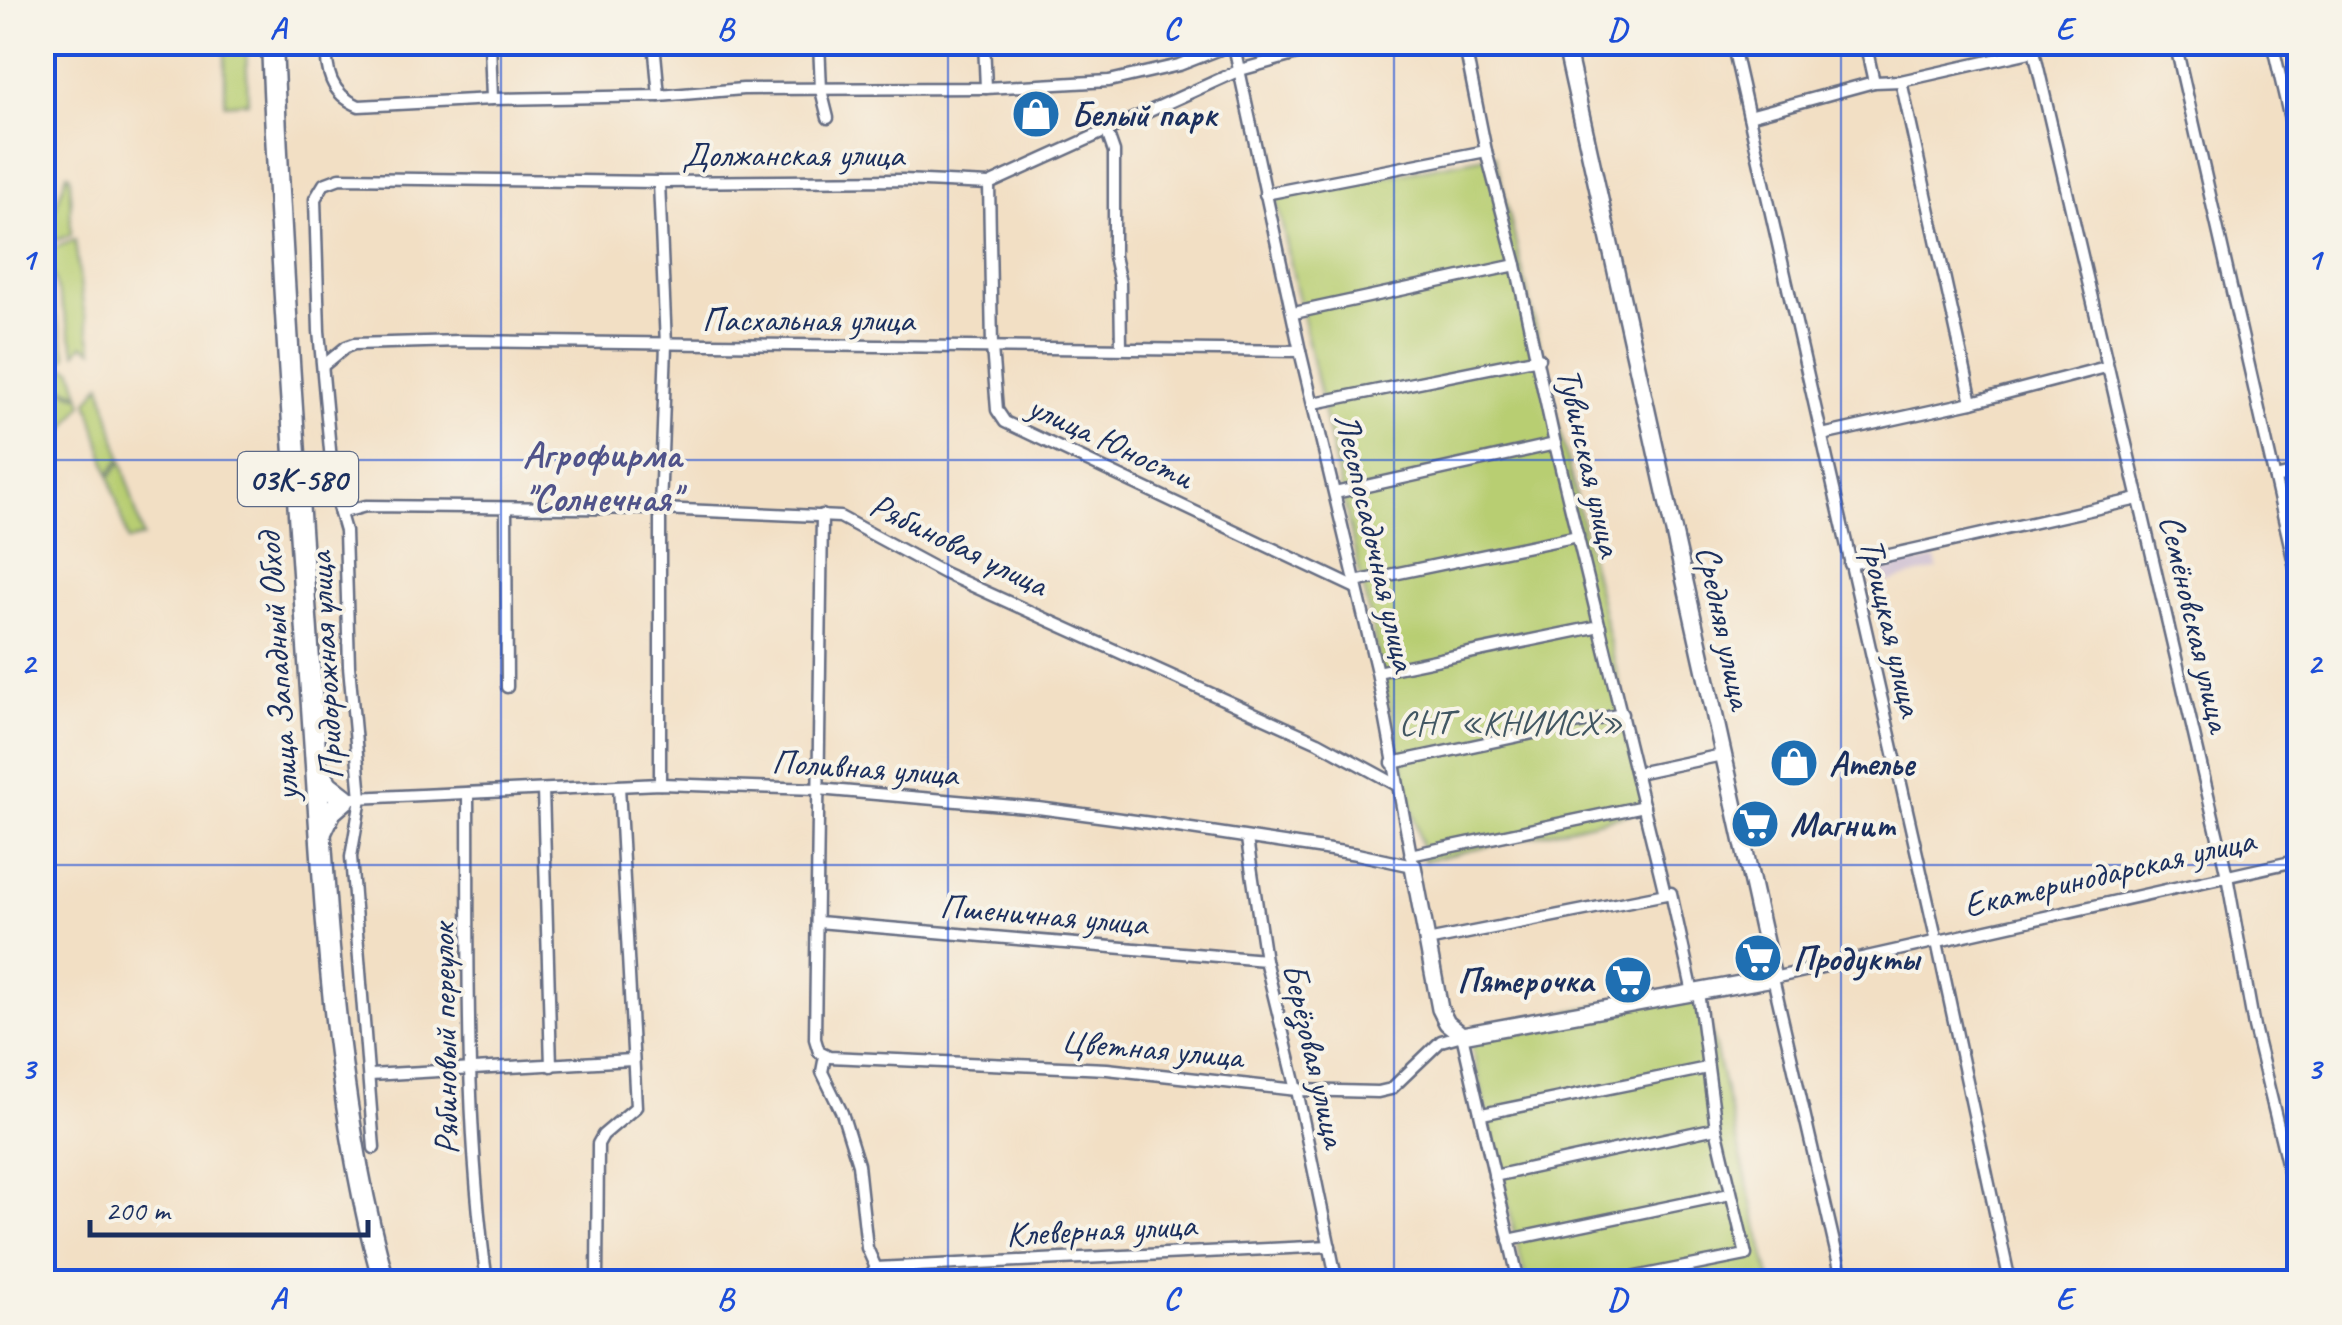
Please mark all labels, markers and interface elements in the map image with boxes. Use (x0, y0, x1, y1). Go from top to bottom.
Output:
text: A (270, 8, 289, 49)
text: B (717, 8, 736, 49)
text: C (1163, 8, 1183, 49)
text: D (1608, 8, 1630, 49)
text: E (2055, 8, 2077, 49)
shop icon: Белый парк (1010, 88, 1062, 140)
place label: Белый парк (1071, 92, 1219, 137)
street label: Должанская улица (682, 132, 907, 177)
text: 1 (21, 238, 39, 279)
text: 1 (2307, 238, 2325, 279)
street label: Пасхальная улица (702, 297, 917, 342)
street label: Тувинская улица (1546, 364, 1634, 563)
street label: улица Юности (1019, 383, 1203, 500)
street label: Лесопосадочная улица (1324, 409, 1428, 678)
district label: Агрофирма "Солнечная" (523, 431, 688, 522)
road number: 03К-580 (238, 452, 358, 506)
street label: Рябиновая улица (863, 482, 1057, 608)
street label: Семёновская улица (2149, 510, 2243, 738)
street label: улица Западный Обход (245, 528, 309, 805)
street label: Троицкая улица (1849, 534, 1934, 723)
street label: Средняя улица (1685, 541, 1764, 715)
street label: Придорожная улица (297, 549, 354, 781)
text: 2 (21, 643, 38, 684)
text: 2 (2307, 643, 2324, 684)
park label: СНТ «КНИИСХ» (1399, 700, 1623, 745)
shop icon: Ателье (1768, 737, 1820, 789)
street label: Поливная улица (770, 739, 962, 797)
place label: Ателье (1829, 741, 1917, 786)
supermarket icon: Магнит (1729, 798, 1781, 850)
place label: Магнит (1790, 802, 1896, 847)
street label: Екатеринодарская улица (1959, 817, 2262, 928)
street label: Пшеничная улица (938, 883, 1152, 946)
street label: Рябиновый переулок (420, 920, 469, 1155)
supermarket icon: Продукты (1732, 932, 1784, 984)
place label: Продукты (1793, 936, 1922, 981)
supermarket icon: Пятерочка (1602, 954, 1654, 1006)
place label: Пятерочка (1457, 958, 1596, 1003)
street label: Берёзовая улица (1271, 959, 1358, 1154)
street label: Цветная улица (1059, 1018, 1247, 1079)
text: 3 (21, 1048, 38, 1089)
text: 3 (2307, 1048, 2324, 1089)
scale bar (90, 1175, 368, 1237)
text: 200 m (105, 1191, 172, 1229)
street label: Клеверная улица (1005, 1202, 1200, 1257)
text: A (270, 1278, 289, 1319)
text: B (717, 1278, 736, 1319)
text: C (1163, 1278, 1183, 1319)
text: D (1608, 1278, 1630, 1319)
text: E (2055, 1278, 2077, 1319)

